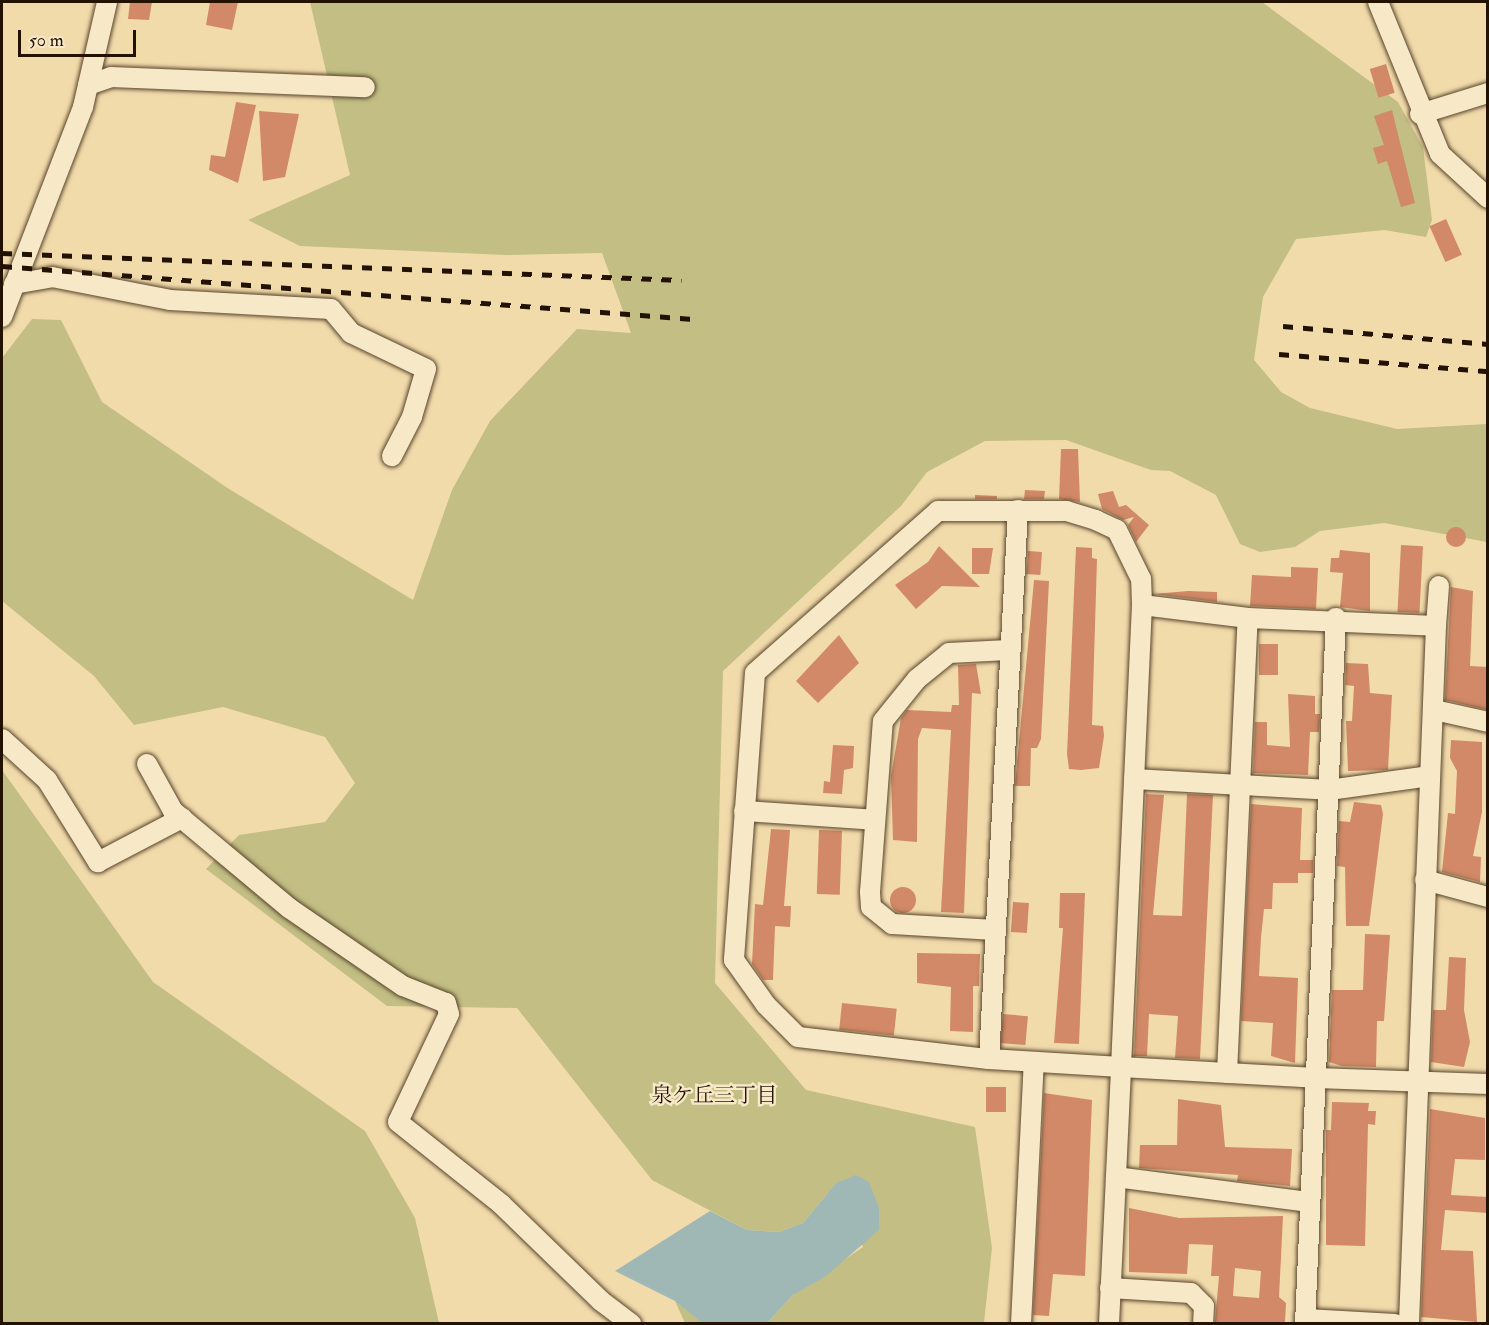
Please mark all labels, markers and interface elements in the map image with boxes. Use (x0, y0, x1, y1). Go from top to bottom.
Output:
scale bar (21, 18, 140, 56)
text: 50 m (29, 29, 64, 52)
district label: 泉ケ丘三丁目 (651, 1083, 777, 1109)

